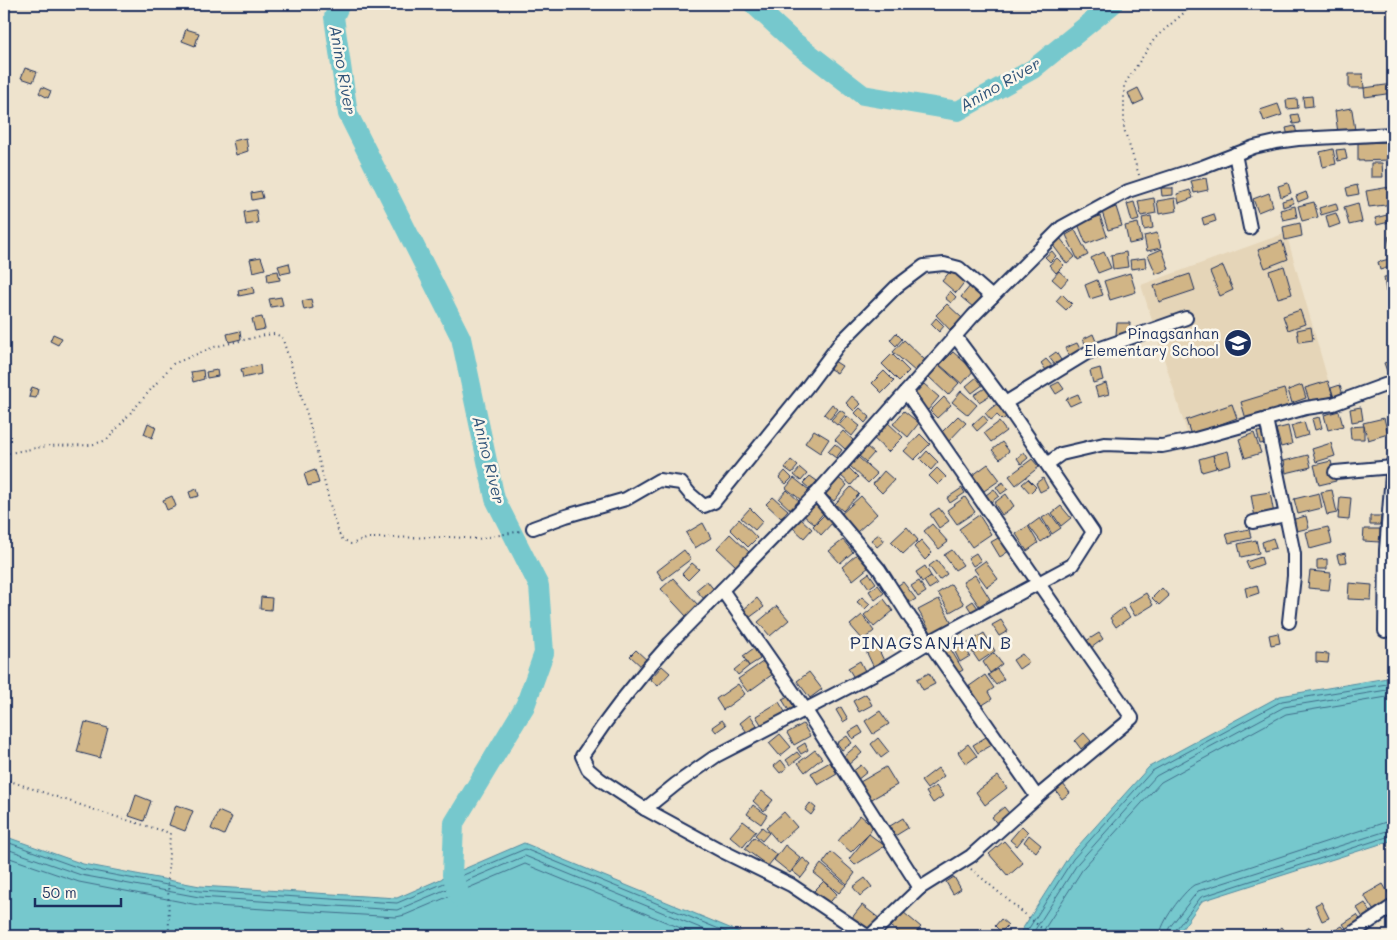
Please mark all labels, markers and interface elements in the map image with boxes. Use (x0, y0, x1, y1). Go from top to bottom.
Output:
water label: Anino River (325, 24, 362, 116)
water label: Anino River (956, 52, 1044, 115)
place label: Pinagsanhan Elementary School (1084, 323, 1219, 360)
school or university icon: Pinagsanhan Elementary School (1223, 328, 1253, 358)
water label: Anino River (468, 414, 511, 506)
district label: PINAGSANHAN B (850, 630, 1012, 654)
scale bar (35, 875, 121, 907)
text: 50 m (42, 882, 77, 902)

